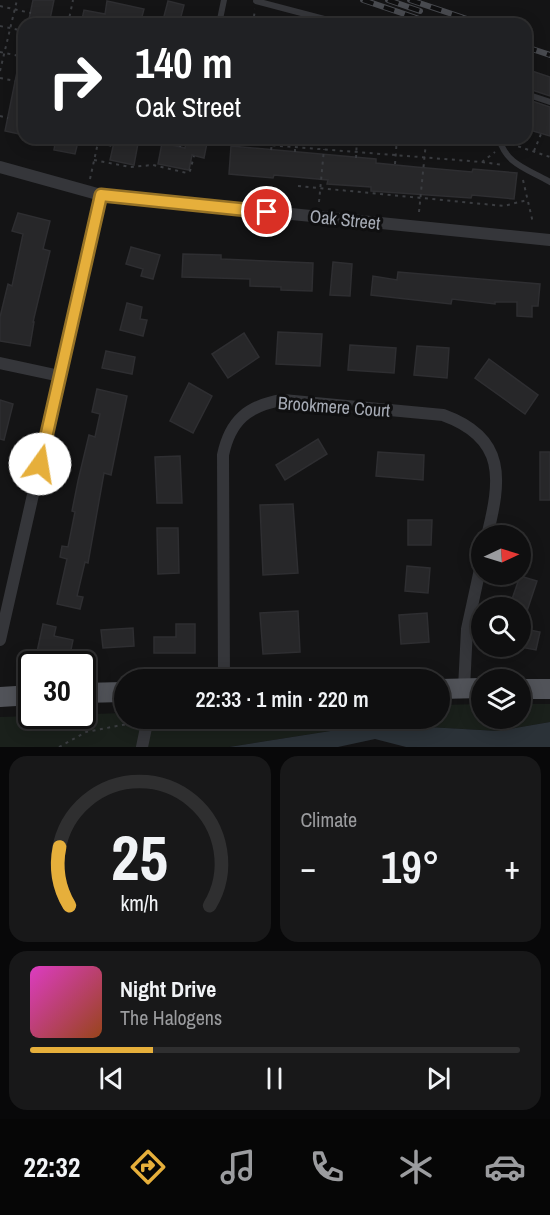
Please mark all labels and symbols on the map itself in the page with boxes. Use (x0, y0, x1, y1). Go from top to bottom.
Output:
pin (241, 186, 292, 237)
street label: Oak Street (309, 203, 381, 236)
street label: Brookmere Court (277, 390, 391, 423)
position arrow (8, 432, 72, 496)
north arrow (471, 525, 531, 585)
speed limit sign: 30 (18, 651, 96, 729)

